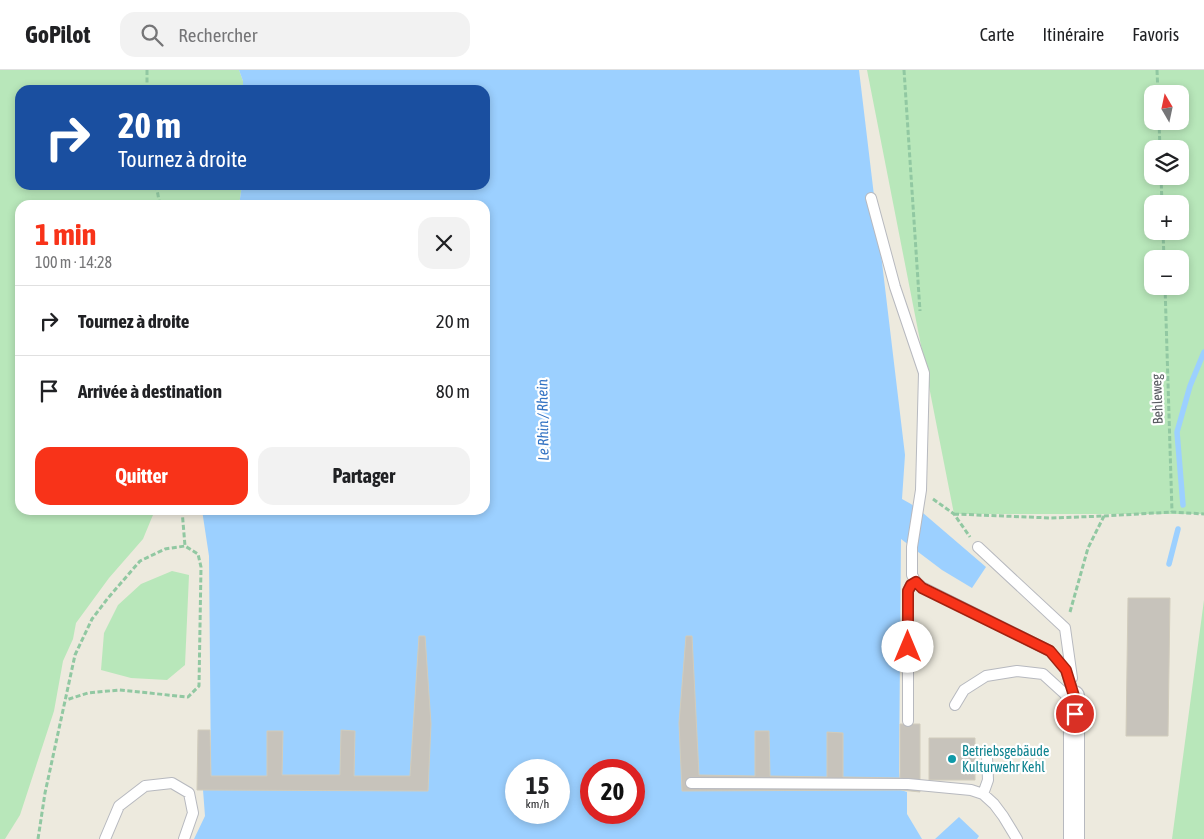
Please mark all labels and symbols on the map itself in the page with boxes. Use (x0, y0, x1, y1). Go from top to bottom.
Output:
north arrow (1144, 85, 1189, 130)
street label: Behleweg (1148, 374, 1166, 424)
water label: Le Rhin / Rhein (533, 379, 552, 461)
position arrow (881, 620, 933, 672)
pin (1054, 693, 1096, 735)
place label: Betriebsgebäude Kulturwehr Kehl (962, 743, 1049, 775)
marker: Betriebsgebäude Kulturwehr Kehl (946, 753, 958, 765)
speed limit sign: 20 (580, 759, 645, 824)

